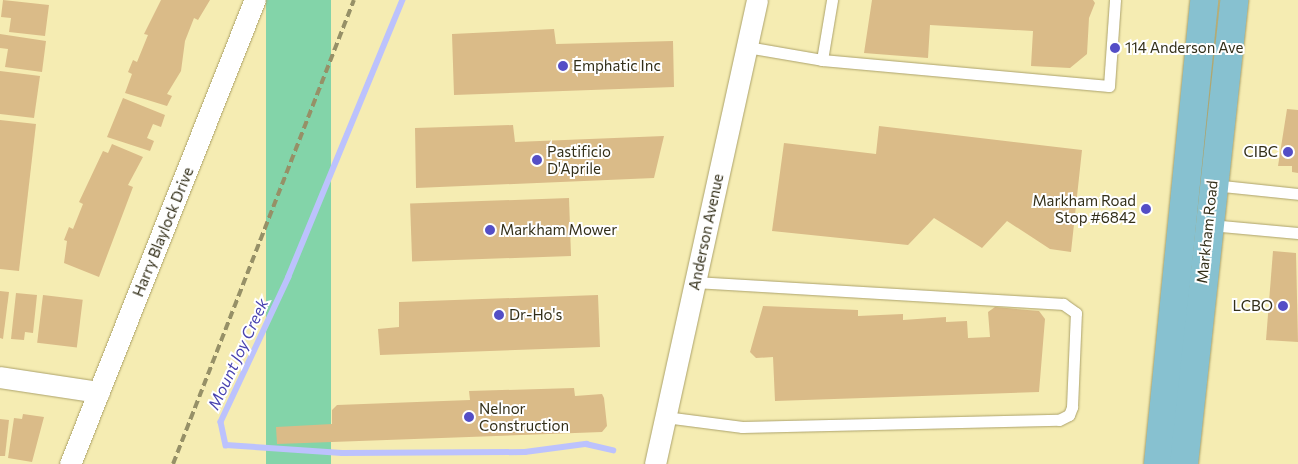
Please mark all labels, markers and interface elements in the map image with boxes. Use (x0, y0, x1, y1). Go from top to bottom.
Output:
place label: 114 Anderson Ave (1125, 39, 1243, 57)
marker: 114 Anderson Ave (1109, 42, 1121, 54)
place label: Emphatic Inc (573, 57, 661, 75)
marker: Emphatic Inc (557, 60, 569, 72)
place label: Pastificio D'Aprile (547, 142, 611, 177)
place label: CIBC (1244, 143, 1278, 161)
marker: CIBC (1282, 146, 1294, 158)
marker: Pastificio D'Aprile (531, 154, 543, 166)
street label: Harry Blaylock Drive (129, 165, 197, 299)
street label: Anderson Avenue (685, 172, 727, 292)
street label: Markham Road (1193, 180, 1221, 284)
place label: Markham Road Stop #6842 (1032, 191, 1136, 226)
marker: Markham Road Stop #6842 (1140, 203, 1152, 215)
place label: Markham Mower (500, 221, 617, 239)
marker: Markham Mower (484, 224, 496, 236)
water label: Mount Joy Creek (204, 295, 272, 413)
place label: LCBO (1232, 297, 1273, 315)
marker: LCBO (1277, 300, 1289, 312)
place label: Dr-Ho's (509, 306, 562, 324)
marker: Dr-Ho's (493, 309, 505, 321)
place label: Nelnor Construction (479, 399, 569, 434)
marker: Nelnor Construction (463, 411, 475, 423)

